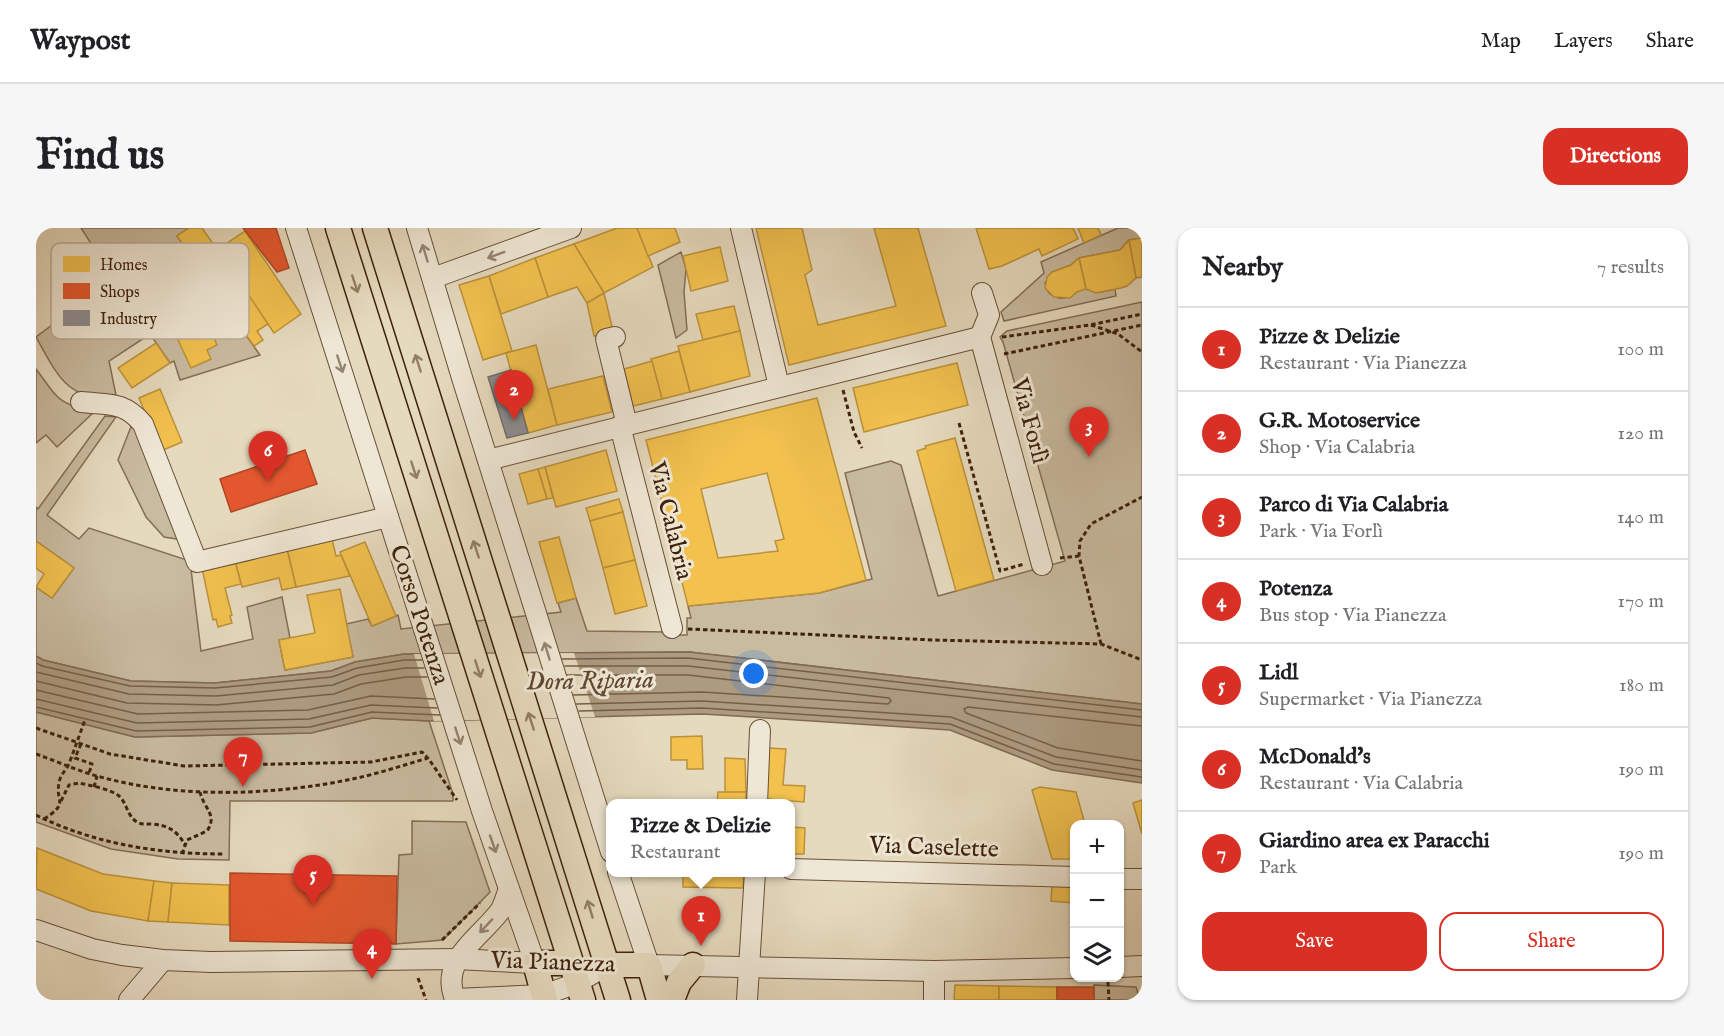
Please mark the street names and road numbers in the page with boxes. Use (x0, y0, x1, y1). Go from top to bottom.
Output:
street label: Via Forlì (1002, 374, 1055, 467)
street label: Via Calabria (640, 458, 700, 584)
street label: Corso Potenza (382, 541, 456, 689)
street label: Via Caselette (868, 830, 999, 866)
street label: Via Pianezza (489, 945, 617, 981)

